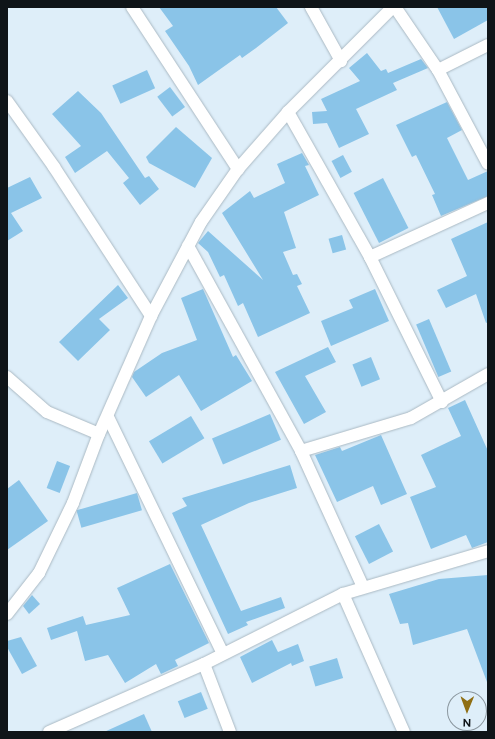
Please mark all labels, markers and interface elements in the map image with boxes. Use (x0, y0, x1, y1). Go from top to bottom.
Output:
north arrow (447, 691, 487, 731)
text: N (462, 716, 471, 729)

